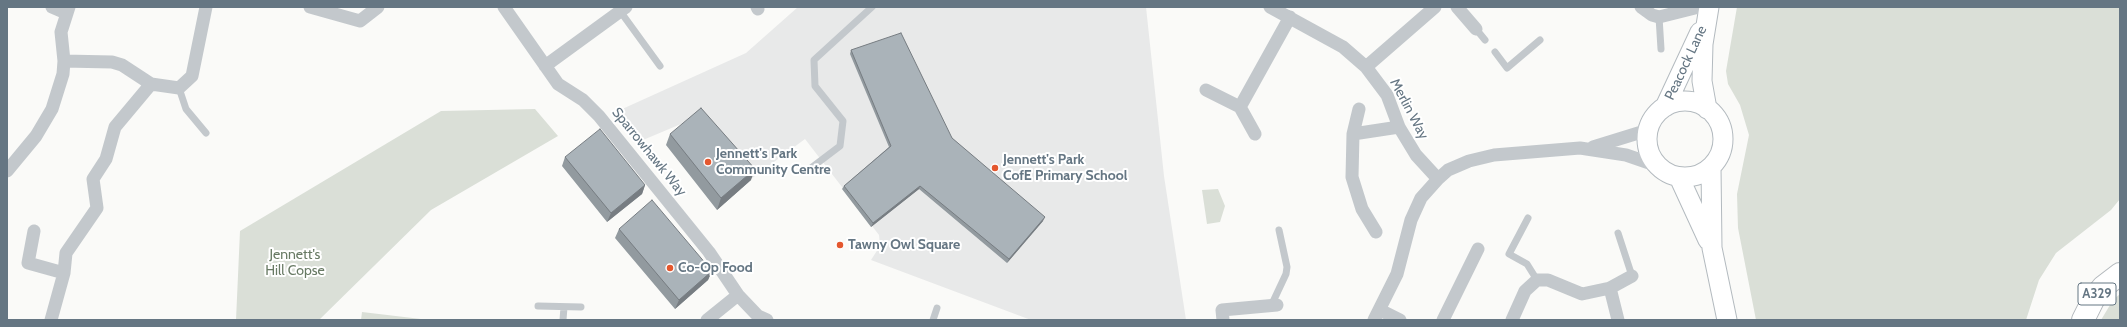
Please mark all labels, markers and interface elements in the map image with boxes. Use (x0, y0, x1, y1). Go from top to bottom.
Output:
street label: Peacock Lane (1661, 23, 1711, 103)
street label: Merlin Way (1386, 76, 1432, 142)
street label: Sparrowhawk Way (608, 104, 690, 200)
place label: Jennett's Park Community Centre (716, 146, 831, 178)
place label: Jennett's Park CofE Primary School (1003, 152, 1127, 184)
marker: Jennett's Park Community Centre (703, 157, 713, 167)
marker: Jennett's Park CofE Primary School (990, 163, 1000, 173)
place label: Tawny Owl Square (848, 237, 960, 253)
marker: Tawny Owl Square (835, 240, 845, 250)
park label: Jennett's Hill Copse (265, 247, 325, 280)
place label: Co-Op Food (678, 260, 753, 276)
marker: Co-Op Food (665, 263, 675, 273)
road number: A329 (2078, 283, 2116, 305)

